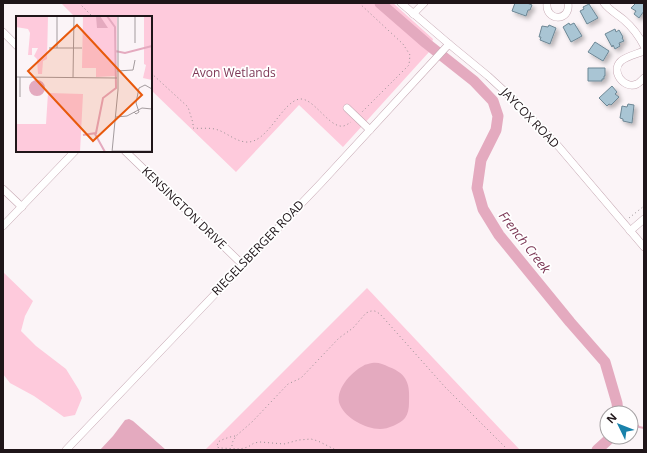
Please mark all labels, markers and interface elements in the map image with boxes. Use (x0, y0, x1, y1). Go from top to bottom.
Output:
inset map (16, 16, 152, 152)
park label: Avon Wetlands (192, 64, 276, 81)
street label: JAYCOX ROAD (497, 83, 563, 151)
street label: KENSINGTON DRIVE (138, 163, 231, 253)
street label: RIEGELSBERGER ROAD (208, 196, 308, 299)
water label: French Creek (495, 207, 555, 277)
north arrow (599, 405, 639, 445)
text: N (603, 409, 620, 426)

